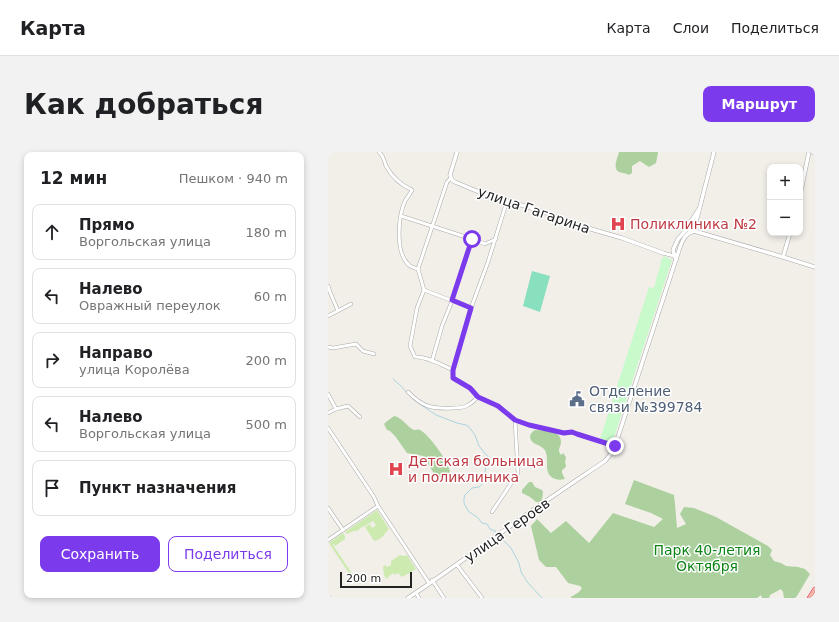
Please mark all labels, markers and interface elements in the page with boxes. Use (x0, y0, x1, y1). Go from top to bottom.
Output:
text: Карта (20, 17, 86, 39)
text: Карта (607, 20, 651, 36)
text: Слои (673, 20, 709, 36)
text: Поделиться (731, 20, 819, 36)
button: Маршрут (703, 86, 815, 122)
text: Как добраться (24, 88, 263, 121)
map controls (767, 164, 803, 236)
button: + (767, 164, 803, 200)
text: 12 мин (40, 168, 107, 188)
text: Пешком · 940 m (179, 171, 288, 186)
street label: улица Гагарина (476, 183, 592, 237)
button: − (767, 200, 803, 236)
hospital icon: Поликлиника №2 (609, 215, 627, 233)
text: Прямо (79, 216, 135, 234)
place label: Поликлиника №2 (630, 216, 757, 232)
icon: ahead (41, 221, 63, 243)
text: 180 m (245, 225, 287, 240)
route start (463, 230, 481, 248)
text: Воргольская улица (79, 234, 211, 249)
text: Налево (79, 280, 143, 298)
icon: left (41, 285, 63, 307)
text: 60 m (254, 289, 287, 304)
text: Овражный переулок (79, 298, 221, 313)
text: Направо (79, 344, 153, 362)
icon: right (41, 349, 63, 371)
text: 200 m (245, 353, 287, 368)
text: улица Королёва (79, 362, 190, 377)
place label: Отделение связи №399784 (589, 383, 702, 415)
public building icon: Отделение связи №399784 (568, 390, 586, 408)
text: Налево (79, 408, 143, 426)
icon: left (41, 413, 63, 435)
text: 500 m (245, 417, 287, 432)
text: Воргольская улица (79, 426, 211, 441)
route end (606, 437, 624, 455)
place label: Детская больница и поликлиника (408, 453, 544, 485)
hospital icon: Детская больница и поликлиника (387, 460, 405, 478)
icon: arrive (41, 477, 63, 499)
text: Пункт назначения (79, 479, 236, 497)
street label: улица Героев (461, 495, 553, 565)
button: Сохранить (40, 536, 160, 572)
button: Поделиться (168, 536, 288, 572)
park label: Парк 40-летия Октября (653, 542, 761, 574)
scale bar (340, 570, 412, 589)
text: 200 m (346, 572, 381, 585)

